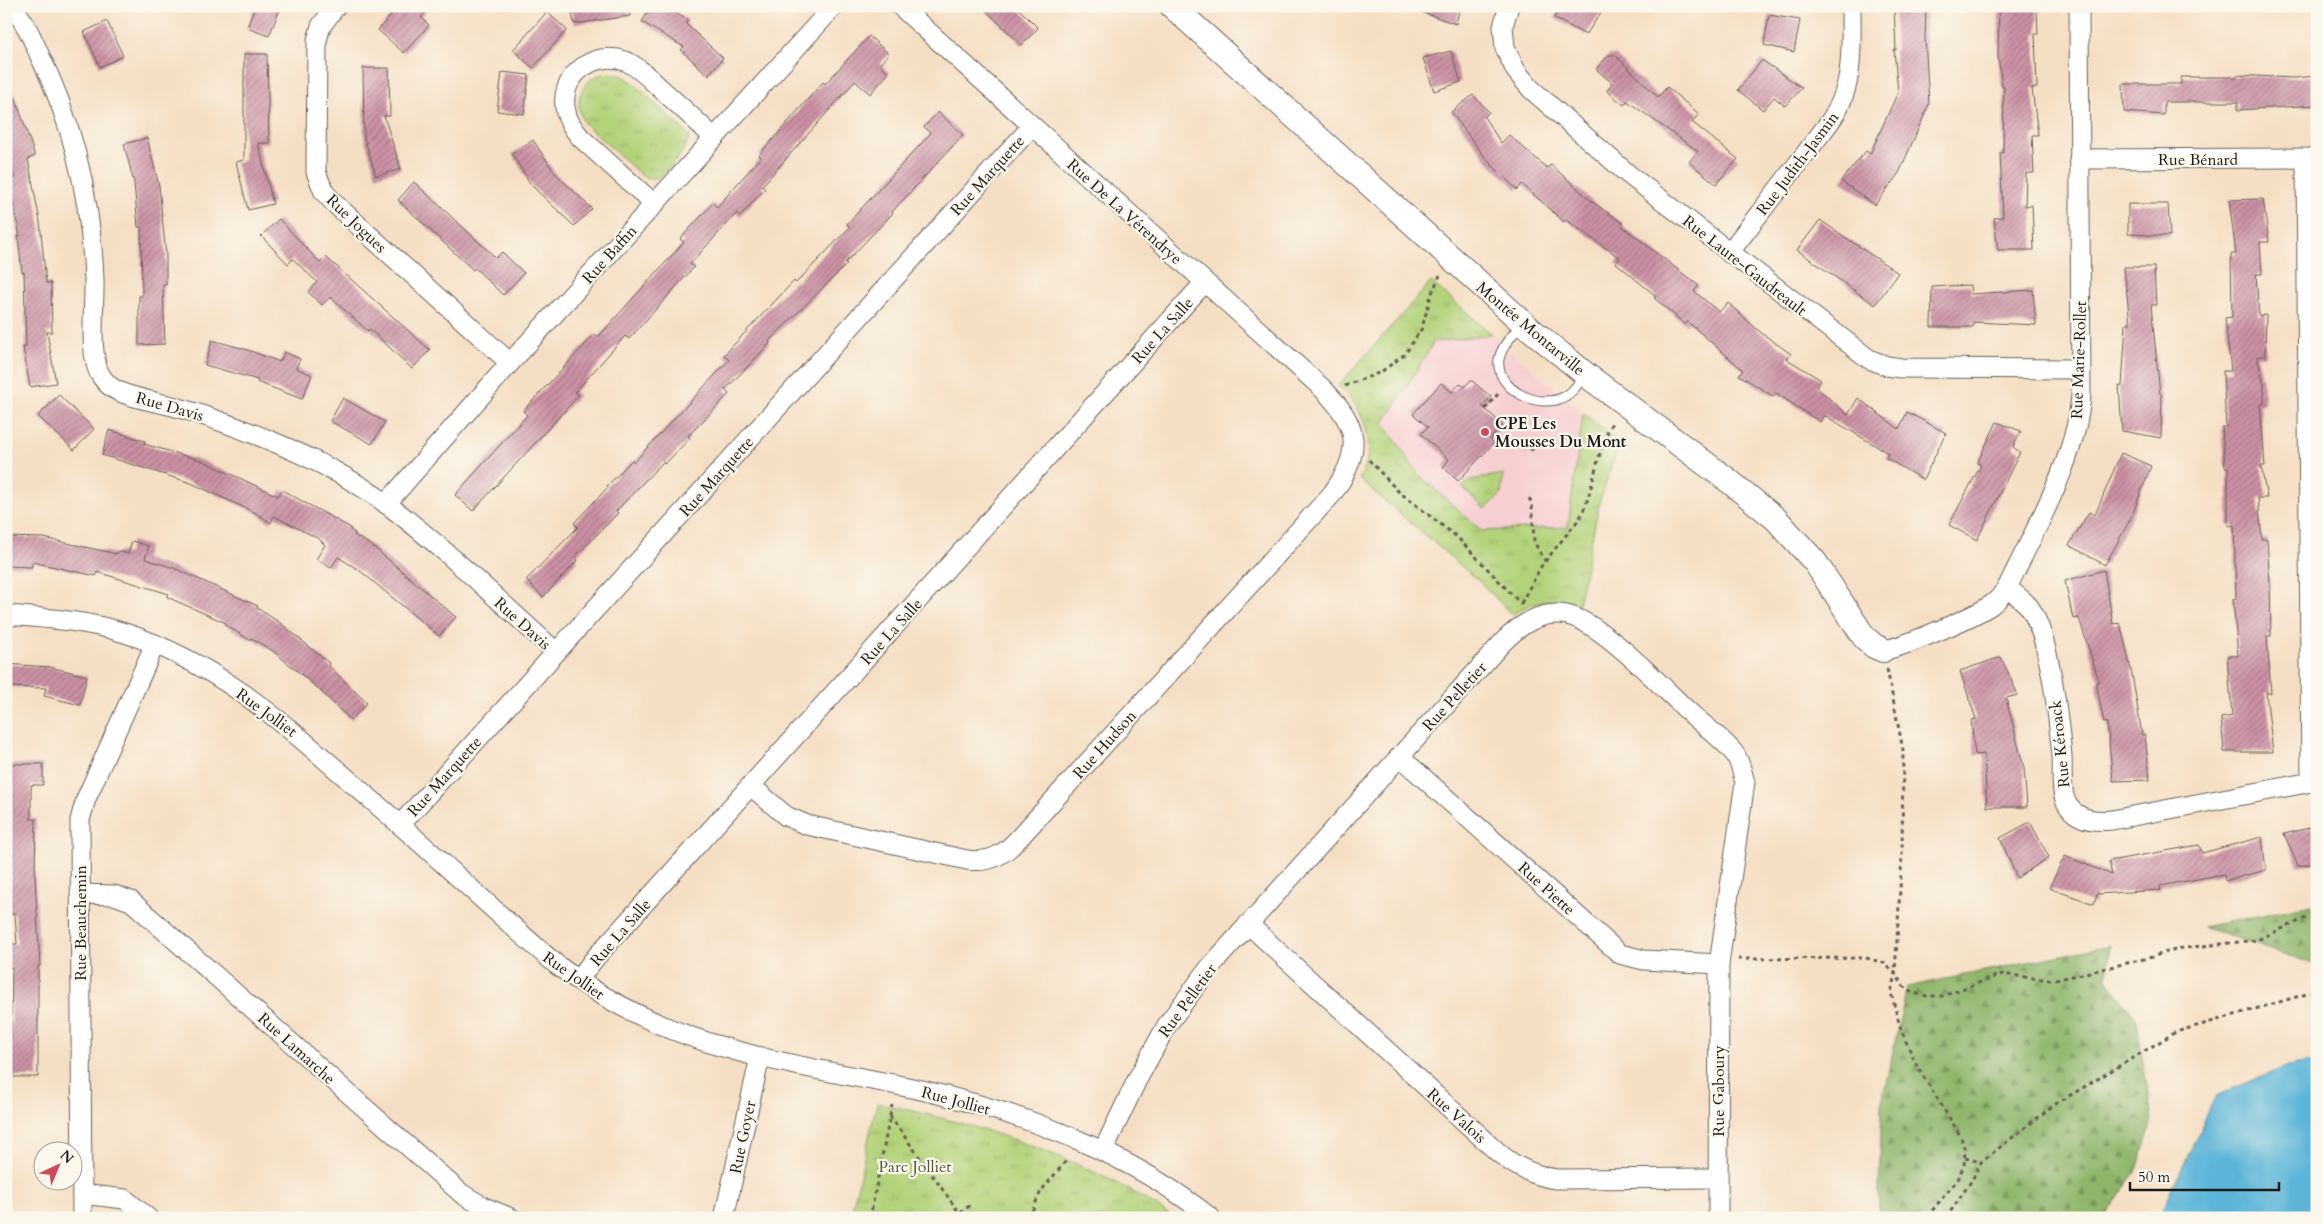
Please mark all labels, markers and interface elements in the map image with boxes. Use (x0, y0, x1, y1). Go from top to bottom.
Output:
street label: Rue Judith-Jasmin (1752, 107, 1844, 220)
street label: Rue Marquette (946, 131, 1030, 221)
street label: Rue Bénard (2158, 149, 2238, 171)
street label: Rue De La Vérendrye (1062, 154, 1187, 269)
street label: Rue Jogues (321, 189, 391, 258)
street label: Rue Laure-Gaudreault (1678, 210, 1811, 321)
street label: Rue Baffin (577, 221, 642, 289)
street label: Montée Montarville (1471, 277, 1589, 381)
street label: Rue La Salle (1127, 293, 1199, 369)
street label: Rue Marie-Rollet (2066, 301, 2092, 420)
street label: Rue Davis (133, 387, 206, 427)
place label: CPE Les Mousses Du Mont (1495, 413, 1626, 453)
marker: CPE Les Mousses Du Mont (1479, 426, 1491, 438)
street label: Rue Marquette (675, 432, 759, 522)
street label: Rue Davis (489, 592, 555, 655)
street label: Rue La Salle (856, 594, 928, 670)
street label: Rue Pelletier (1418, 657, 1492, 736)
street label: Rue Jolliet (231, 683, 301, 742)
street label: Rue Kéroack (2044, 699, 2076, 789)
street label: Rue Hudson (1068, 706, 1141, 784)
street label: Rue Marquette (403, 732, 487, 822)
street label: Rue Piette (1513, 857, 1580, 920)
street label: Rue Beauchemin (70, 865, 92, 981)
street label: Rue La Salle (585, 894, 656, 971)
street label: Rue Jolliet (538, 947, 609, 1005)
street label: Rue Pelletier (1154, 959, 1222, 1042)
street label: Rue Lamarche (253, 1008, 340, 1090)
street label: Rue Gaboury (1708, 1045, 1730, 1137)
street label: Rue Jolliet (919, 1081, 993, 1121)
street label: Rue Valois (1422, 1083, 1491, 1148)
street label: Rue Goyer (724, 1098, 761, 1176)
north arrow (32, 1142, 82, 1192)
text: N (56, 1146, 78, 1168)
park label: Parc Jolliet (879, 1156, 951, 1178)
scale bar (2130, 1159, 2279, 1191)
text: 50 m (2138, 1167, 2170, 1187)

